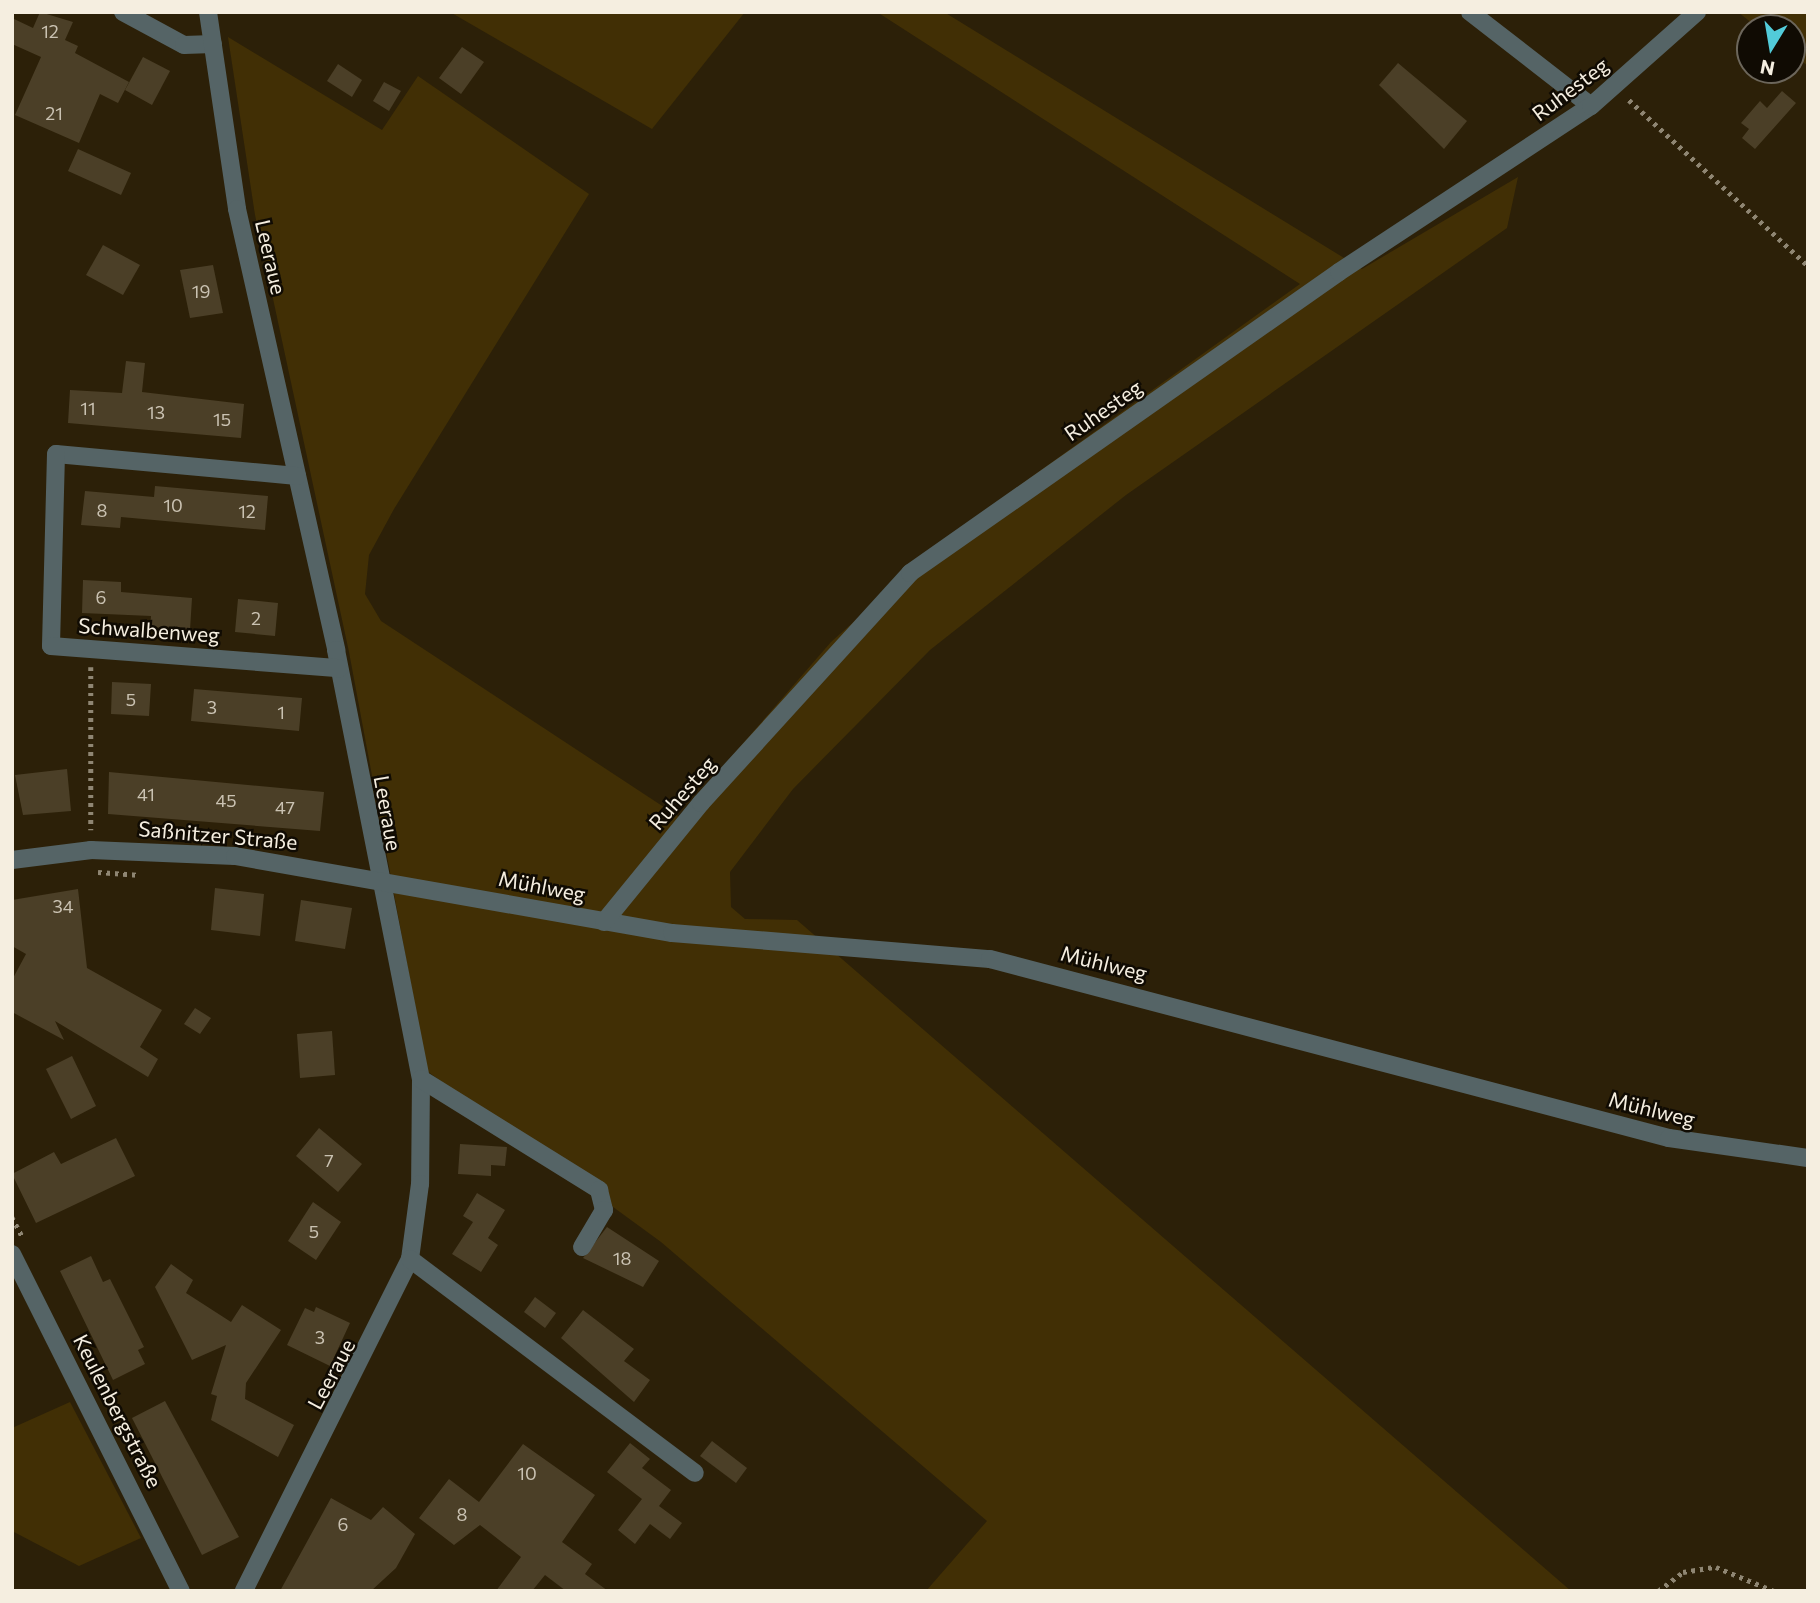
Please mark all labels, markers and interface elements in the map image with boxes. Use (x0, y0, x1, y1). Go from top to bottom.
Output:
north arrow (1736, 14, 1806, 84)
house number: 12 (41, 20, 59, 42)
street label: Ruhesteg (1527, 52, 1613, 126)
text: N (1758, 55, 1776, 81)
house number: 21 (45, 102, 63, 124)
street label: Leeraue (250, 217, 292, 297)
house number: 19 (192, 280, 210, 302)
street label: Ruhesteg (1059, 374, 1147, 446)
house number: 11 (80, 397, 96, 419)
house number: 13 (147, 401, 165, 423)
house number: 15 (213, 408, 231, 430)
house number: 10 (163, 494, 183, 516)
house number: 8 (97, 499, 107, 521)
house number: 12 (238, 500, 256, 522)
house number: 6 (96, 586, 106, 608)
house number: 2 (251, 607, 261, 629)
street label: Schwalbenweg (77, 612, 221, 648)
house number: 5 (126, 688, 136, 710)
house number: 3 (207, 696, 217, 718)
house number: 1 (277, 701, 285, 723)
street label: Ruhesteg (643, 751, 721, 835)
street label: Leeraue (369, 773, 407, 853)
house number: 41 (137, 783, 155, 805)
house number: 45 (215, 789, 237, 811)
house number: 47 (275, 796, 295, 818)
street label: Saßnitzer Straße (137, 815, 299, 855)
street label: Mühlweg (496, 865, 588, 907)
house number: 34 (52, 895, 74, 917)
street label: Mühlweg (1058, 940, 1150, 986)
street label: Mühlweg (1606, 1086, 1698, 1132)
house number: 7 (324, 1149, 334, 1171)
house number: 5 (309, 1220, 319, 1242)
house number: 18 (613, 1247, 631, 1269)
house number: 3 (315, 1326, 325, 1348)
street label: Keulenbergstraße (68, 1330, 168, 1492)
street label: Leeraue (302, 1334, 360, 1414)
house number: 10 (517, 1462, 537, 1484)
house number: 8 (457, 1503, 467, 1525)
house number: 6 (338, 1513, 348, 1535)

